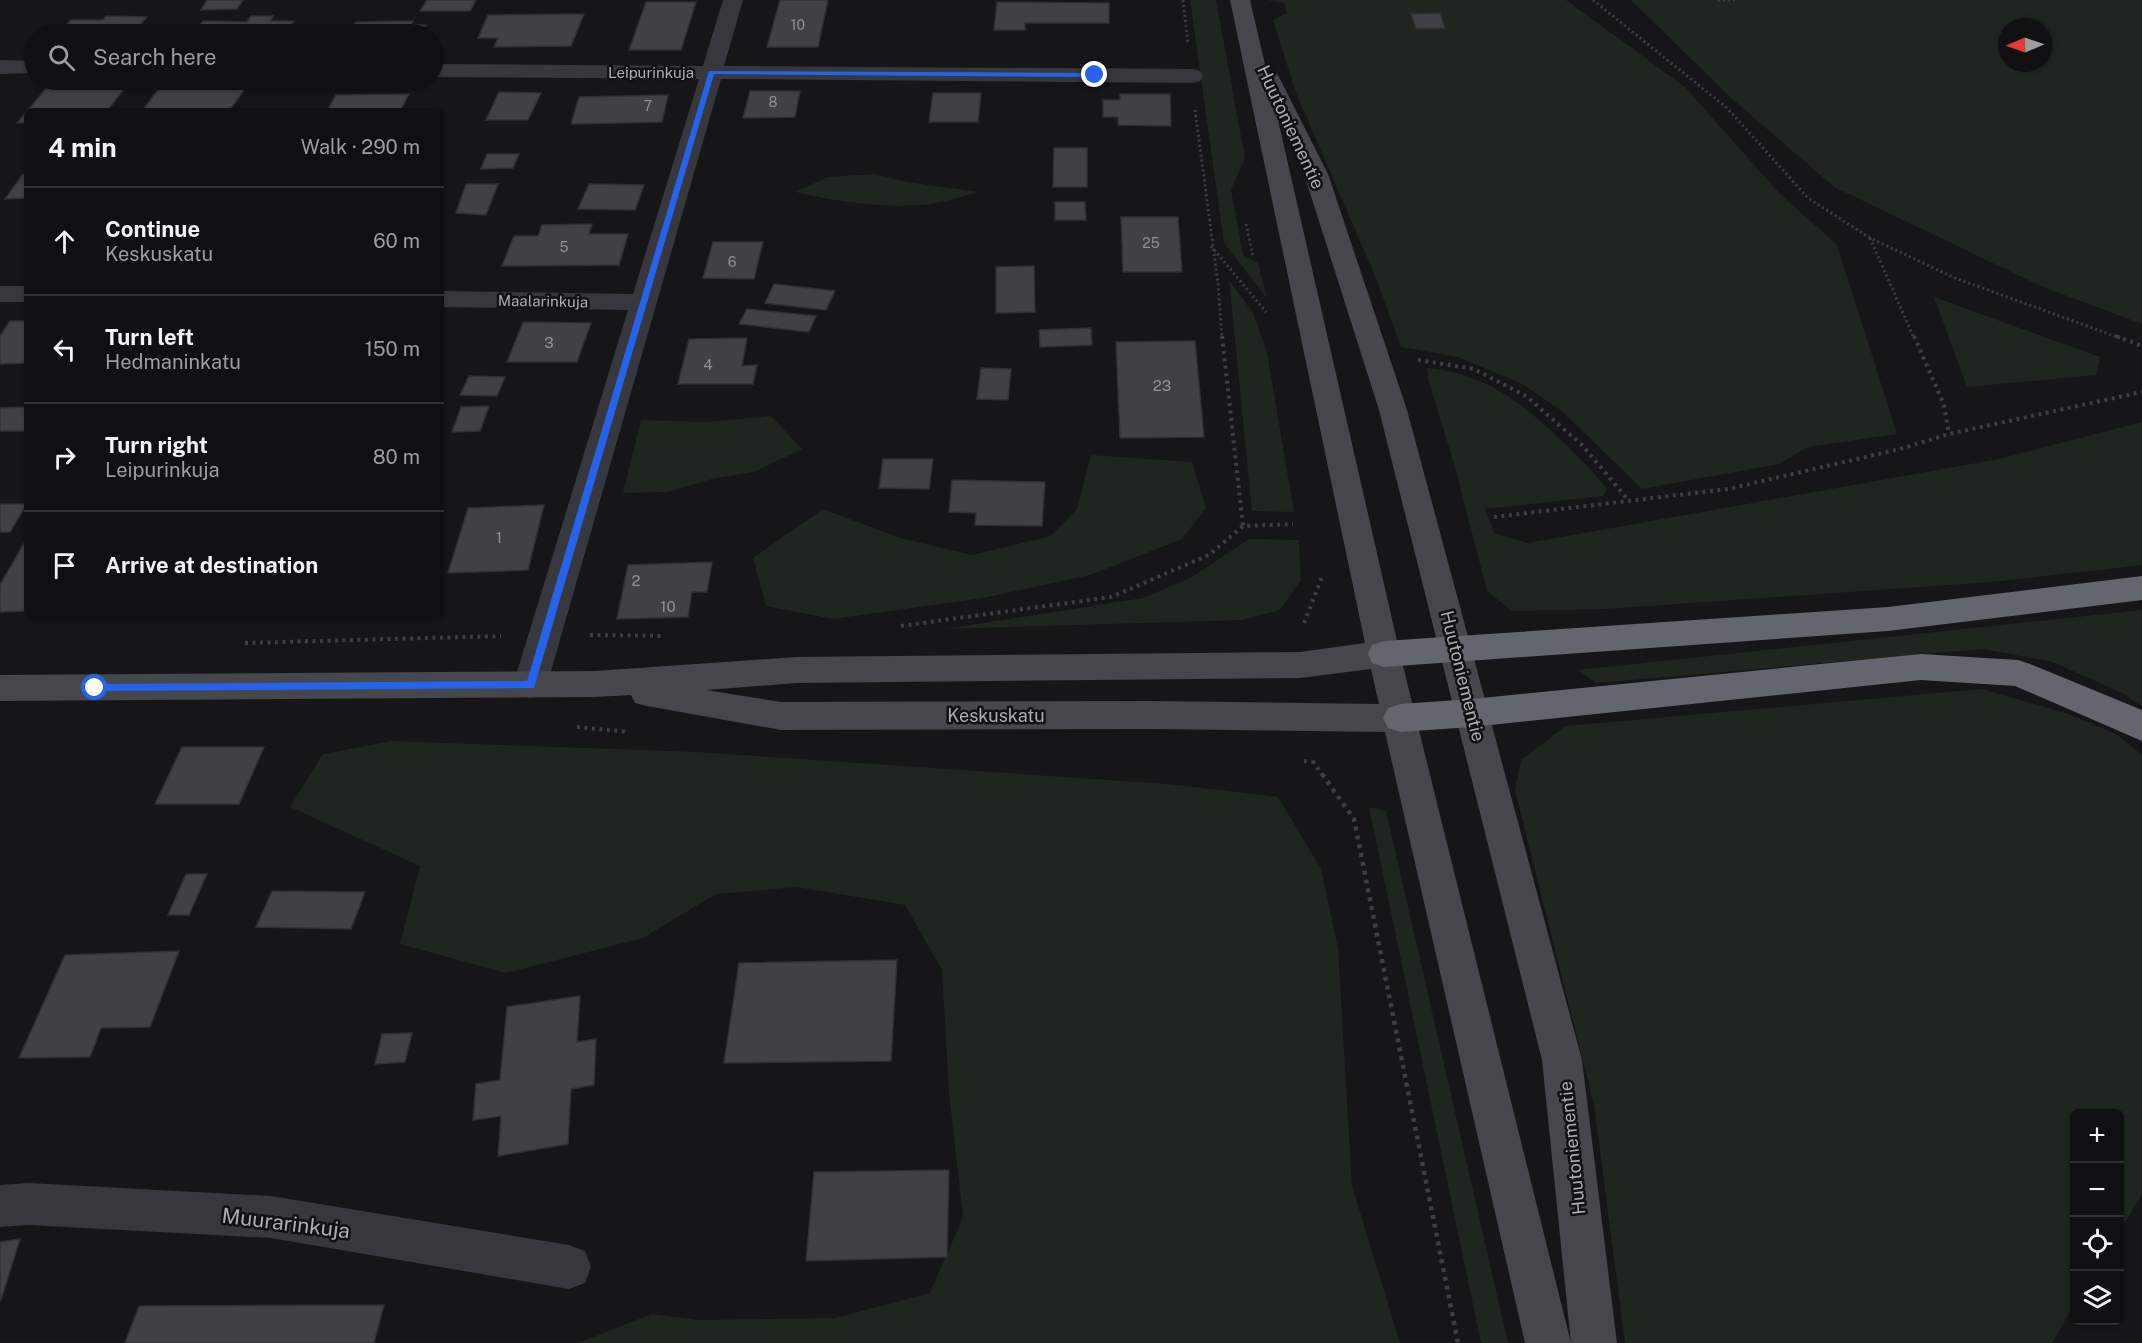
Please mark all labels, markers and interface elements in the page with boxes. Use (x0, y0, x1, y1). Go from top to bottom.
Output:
house number: 10 (791, 17, 805, 33)
north arrow (1998, 18, 2052, 72)
search box (24, 24, 444, 90)
icon: search (45, 41, 78, 74)
text: Search here (93, 44, 217, 70)
route end (1081, 61, 1107, 87)
street label: Huutoniementie (1253, 62, 1329, 192)
street label: Leipurinkuja (608, 64, 694, 81)
house number: 8 (768, 94, 778, 110)
house number: 7 (644, 98, 652, 114)
text: 4 min (48, 132, 117, 163)
text: Walk · 290 m (301, 135, 420, 159)
text: Continue (105, 216, 200, 242)
icon: ahead (48, 225, 81, 258)
text: 60 m (373, 229, 420, 253)
house number: 25 (1142, 235, 1160, 251)
house number: 5 (560, 239, 569, 255)
text: Keskuskatu (105, 242, 213, 266)
house number: 6 (728, 254, 737, 270)
street label: Maalarinkuja (498, 292, 588, 310)
text: Turn left (105, 324, 194, 350)
icon: left (48, 333, 81, 366)
house number: 3 (544, 334, 554, 351)
text: 150 m (365, 337, 420, 361)
text: Hedmaninkatu (105, 350, 241, 374)
house number: 4 (703, 356, 713, 373)
house number: 23 (1153, 377, 1171, 394)
text: Turn right (105, 432, 208, 458)
icon: right (48, 441, 81, 474)
text: 80 m (373, 445, 420, 469)
text: Leipurinkuja (105, 458, 220, 482)
house number: 1 (496, 529, 502, 546)
icon: arrive (48, 549, 81, 582)
text: Arrive at destination (105, 552, 318, 578)
house number: 2 (632, 572, 641, 589)
house number: 10 (660, 598, 676, 615)
street label: Huutoniementie (1437, 608, 1489, 744)
route start (81, 674, 107, 700)
street label: Keskuskatu (947, 705, 1045, 726)
street label: Huutoniementie (1555, 1080, 1589, 1216)
map controls (2070, 1109, 2124, 1325)
button: + (2070, 1109, 2124, 1163)
button: − (2070, 1163, 2124, 1217)
street label: Muurarinkuja (220, 1203, 352, 1243)
button: locate (2070, 1217, 2124, 1271)
button: layers (2070, 1271, 2124, 1325)

